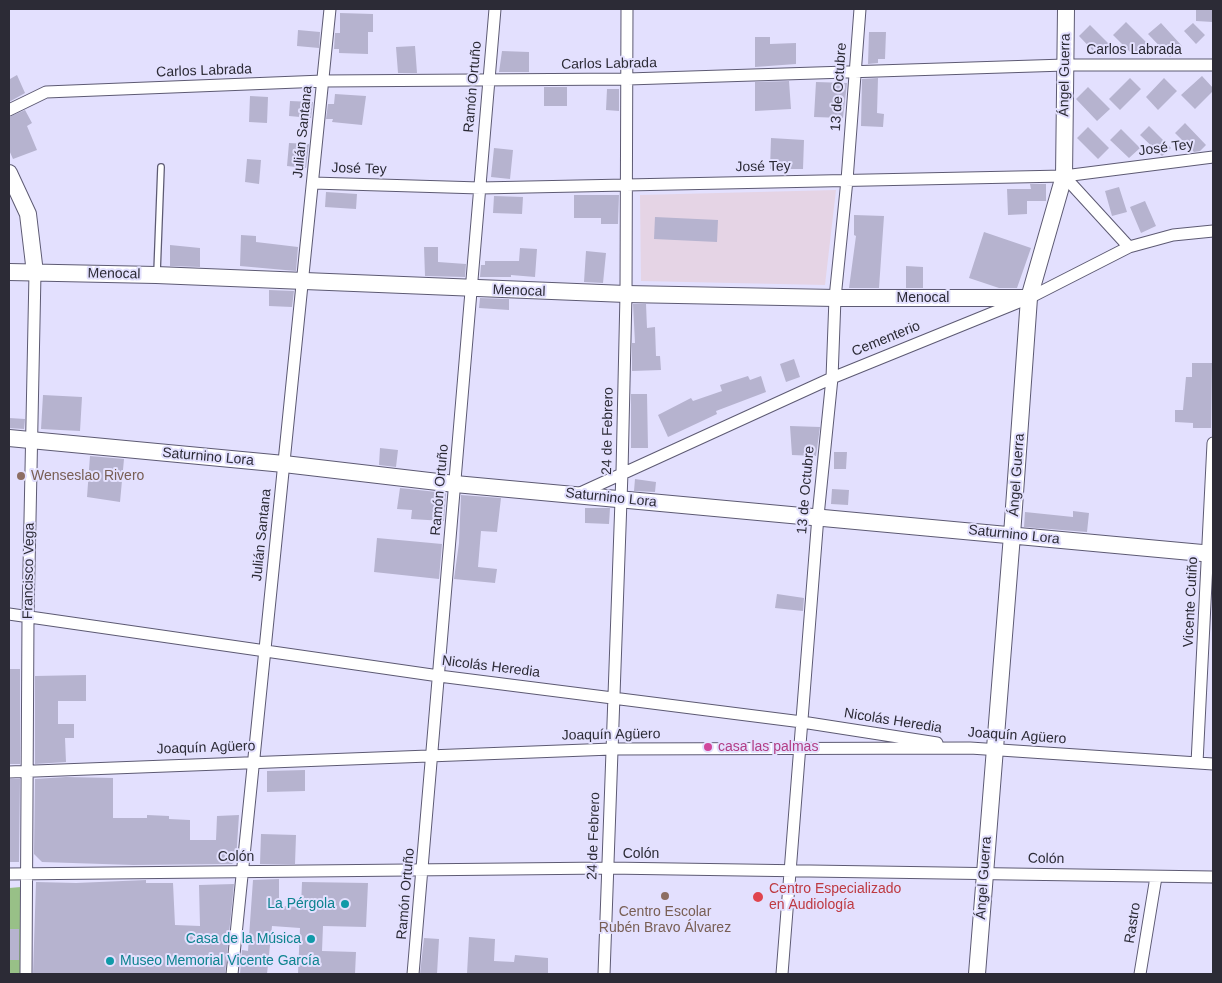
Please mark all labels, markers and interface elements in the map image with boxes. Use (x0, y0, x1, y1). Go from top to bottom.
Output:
street label: Ángel Guerra (1056, 33, 1074, 117)
street label: Ramón Ortuño (461, 41, 485, 133)
street label: 13 de Octubre (828, 42, 850, 132)
street label: Carlos Labrada (1086, 42, 1182, 58)
street label: Carlos Labrada (561, 55, 657, 73)
street label: Carlos Labrada (156, 61, 252, 81)
street label: Julián Santana (290, 85, 316, 179)
street label: José Tey (1138, 136, 1194, 160)
street label: José Tey (735, 158, 791, 176)
street label: José Tey (331, 160, 387, 178)
street label: Menocal (87, 265, 141, 283)
street label: Menocal (492, 282, 546, 300)
street label: Menocal (897, 290, 949, 306)
street label: Cementerio (849, 318, 923, 360)
street label: 24 de Febrero (599, 387, 617, 475)
street label: Ángel Guerra (1006, 433, 1028, 517)
street label: Ramón Ortuño (428, 444, 452, 536)
street label: Saturnino Lora (162, 445, 254, 469)
street label: 13 de Octubre (794, 445, 818, 535)
place label: Wenseslao Rivero (31, 468, 144, 484)
marker: Wenseslao Rivero (15, 470, 27, 482)
street label: Saturnino Lora (564, 485, 658, 511)
street label: Julián Santana (249, 488, 275, 582)
street label: Saturnino Lora (967, 522, 1061, 548)
street label: Francisco Vega (20, 523, 38, 619)
street label: Vicente Cutiño (1180, 556, 1202, 648)
street label: Nicolás Heredia (441, 653, 541, 681)
street label: Nicolás Heredia (843, 705, 943, 737)
street label: Joaquín Agüero (967, 724, 1067, 748)
street label: Joaquín Agüero (561, 726, 661, 744)
street label: Joaquín Agüero (156, 738, 256, 758)
place label: casa las palmas (718, 739, 818, 755)
marker: casa las palmas (702, 741, 714, 753)
street label: 24 de Febrero (584, 792, 604, 880)
street label: Ángel Guerra (973, 836, 995, 920)
street label: Colón (623, 846, 659, 862)
street label: Ramón Ortuño (394, 848, 418, 940)
street label: Colón (218, 849, 254, 865)
street label: Colón (1028, 850, 1064, 868)
place label: Centro Especializado en Audiología (769, 881, 901, 914)
marker: Centro Escolar Rubén Bravo Álvarez (659, 890, 671, 902)
marker: Centro Especializado en Audiología (751, 890, 765, 904)
place label: La Pérgola (267, 896, 335, 912)
marker: La Pérgola (339, 898, 351, 910)
street label: Rastro (1121, 901, 1145, 945)
place label: Centro Escolar Rubén Bravo Álvarez (599, 904, 731, 936)
place label: Casa de la Música (186, 931, 301, 947)
marker: Casa de la Música (305, 933, 317, 945)
place label: Museo Memorial Vicente García (120, 953, 320, 969)
marker: Museo Memorial Vicente García (104, 955, 116, 967)

